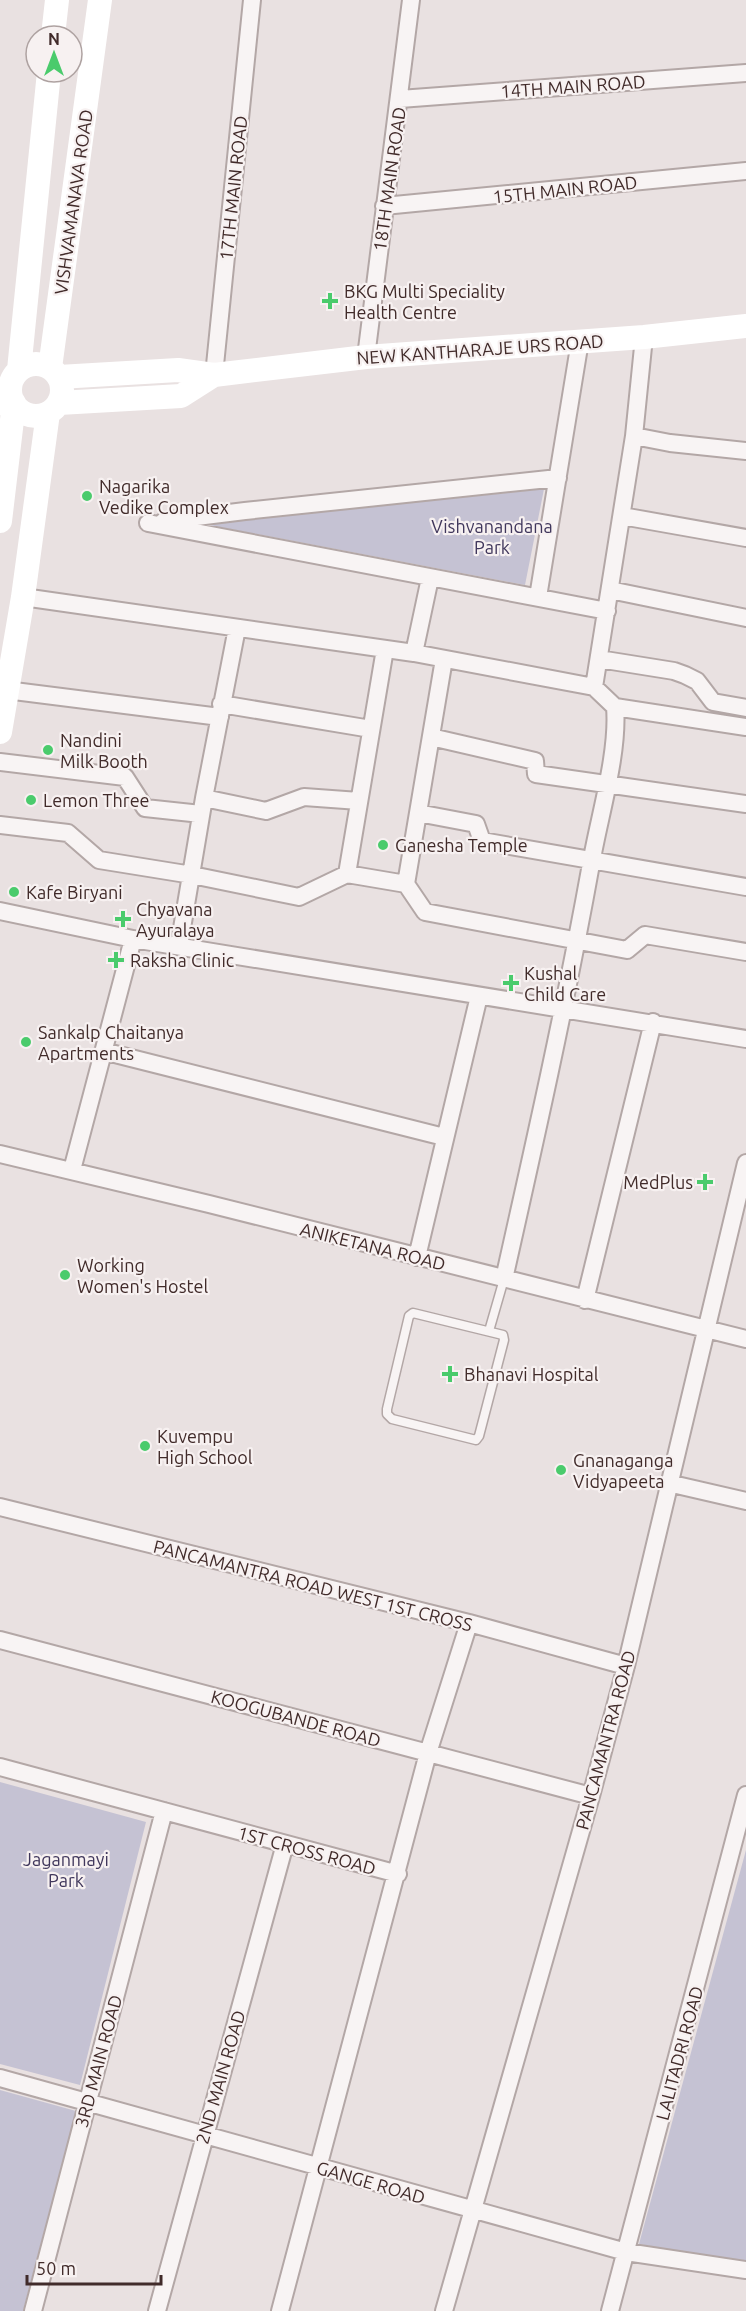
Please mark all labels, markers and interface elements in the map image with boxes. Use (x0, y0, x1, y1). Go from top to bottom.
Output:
north arrow (24, 24, 84, 84)
text: N (48, 30, 60, 48)
street label: 14TH MAIN ROAD (500, 71, 646, 101)
street label: 18TH MAIN ROAD (369, 106, 409, 252)
street label: VISHVAMANAVA ROAD (50, 108, 96, 296)
street label: 17TH MAIN ROAD (215, 115, 251, 261)
street label: 15TH MAIN ROAD (492, 171, 638, 207)
place label: BKG Multi Speciality Health Centre (344, 281, 505, 322)
marker: BKG Multi Speciality Health Centre (321, 292, 339, 310)
street label: NEW KANTHARAJE URS ROAD (356, 330, 604, 368)
place label: Nagarika Vedike Complex (99, 476, 229, 517)
marker: Nagarika Vedike Complex (80, 489, 94, 503)
park label: Vishvanandana Park (431, 516, 553, 557)
place label: Nandini Milk Booth (60, 730, 148, 771)
marker: Nandini Milk Booth (41, 743, 55, 757)
place label: Lemon Three (43, 790, 150, 810)
marker: Lemon Three (24, 793, 38, 807)
place label: Ganesha Temple (395, 835, 528, 855)
marker: Ganesha Temple (376, 838, 390, 852)
place label: Kafe Biryani (26, 882, 123, 902)
marker: Kafe Biryani (7, 885, 21, 899)
place label: Chyavana Ayuralaya (136, 899, 215, 940)
marker: Chyavana Ayuralaya (114, 910, 132, 928)
place label: Raksha Clinic (130, 950, 234, 970)
marker: Raksha Clinic (107, 951, 125, 969)
place label: Kushal Child Care (524, 963, 606, 1004)
marker: Kushal Child Care (502, 974, 520, 992)
place label: Sankalp Chaitanya Apartments (38, 1022, 184, 1063)
marker: Sankalp Chaitanya Apartments (19, 1035, 33, 1049)
place label: MedPlus (623, 1172, 693, 1192)
marker: MedPlus (698, 1175, 712, 1189)
street label: ANIKETANA ROAD (298, 1218, 448, 1274)
place label: Working Women's Hostel (77, 1255, 208, 1296)
marker: Working Women's Hostel (58, 1268, 72, 1282)
place label: Bhanavi Hospital (464, 1364, 599, 1384)
marker: Bhanavi Hospital (441, 1365, 459, 1383)
place label: Kuvempu High School (157, 1426, 253, 1467)
marker: Kuvempu High School (138, 1439, 152, 1453)
place label: Gnanaganga Vidyapeeta (573, 1450, 673, 1491)
marker: Gnanaganga Vidyapeeta (554, 1463, 568, 1477)
street label: PANCAMANTRA ROAD WEST 1ST CROSS (151, 1536, 475, 1634)
street label: PANCAMANTRA ROAD (571, 1648, 639, 1832)
street label: KOOGUBANDE ROAD (209, 1686, 383, 1750)
street label: 1ST CROSS ROAD (236, 1822, 378, 1878)
park label: Jaganmayi Park (23, 1849, 109, 1890)
street label: LALITADRI ROAD (651, 1984, 707, 2122)
street label: 3RD MAIN ROAD (71, 1992, 125, 2130)
street label: 2ND MAIN ROAD (191, 2008, 249, 2146)
street label: GANGE ROAD (314, 2157, 428, 2207)
scale bar (27, 2248, 160, 2286)
text: 50 m (36, 2258, 76, 2278)

